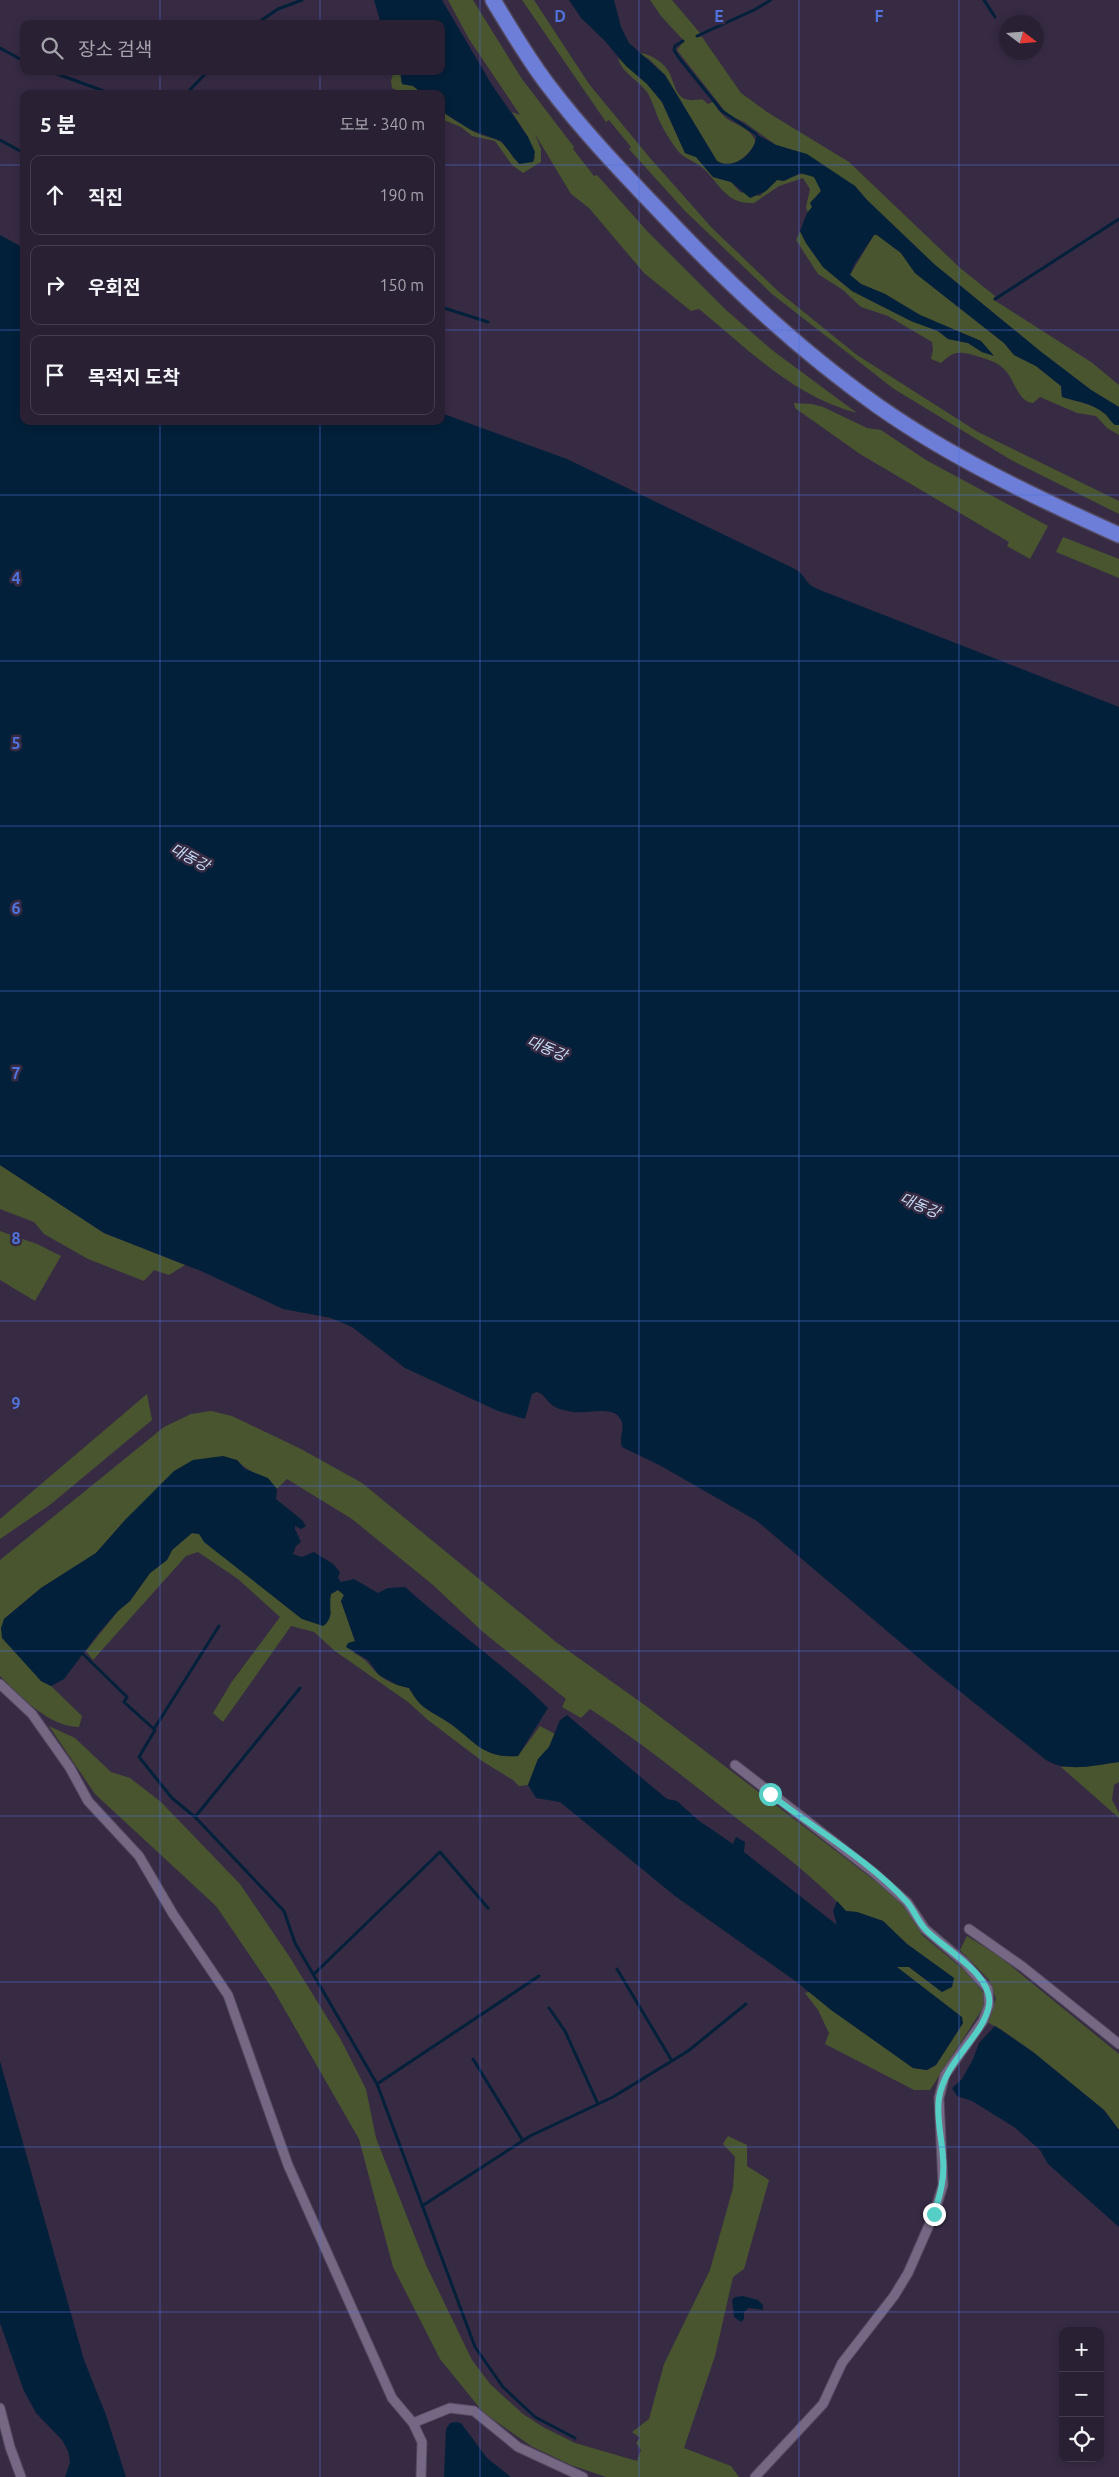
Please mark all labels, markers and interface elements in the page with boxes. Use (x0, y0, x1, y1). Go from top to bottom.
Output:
text: D (554, 7, 566, 25)
text: E (714, 7, 724, 25)
text: F (875, 7, 884, 25)
north arrow (999, 15, 1044, 60)
search box (20, 20, 445, 75)
icon: search (38, 34, 66, 62)
text: 장소 검색 (78, 38, 152, 60)
text: 5 분 (40, 112, 76, 136)
text: 도보 · 340 m (340, 115, 425, 133)
icon: ahead (41, 181, 69, 209)
text: 직진 (88, 186, 123, 208)
text: 190 m (379, 186, 424, 204)
icon: right (41, 271, 69, 299)
text: 우회전 (88, 276, 140, 298)
text: 150 m (379, 276, 424, 294)
icon: arrive (41, 361, 69, 389)
text: 목적지 도착 (88, 366, 180, 388)
text: 4 (11, 569, 21, 587)
text: 5 (11, 734, 21, 752)
water label: 대동강 (168, 840, 214, 875)
text: 6 (11, 899, 21, 917)
water label: 대동강 (525, 1032, 571, 1065)
text: 7 (11, 1064, 21, 1082)
water label: 대동강 (898, 1189, 944, 1222)
text: 8 (11, 1229, 21, 1247)
text: 9 (11, 1394, 21, 1412)
route start (759, 1783, 782, 1806)
route end (923, 2203, 946, 2226)
map controls (1059, 2327, 1104, 2462)
button: + (1059, 2327, 1104, 2372)
button: − (1059, 2372, 1104, 2417)
button: locate (1059, 2417, 1104, 2462)

